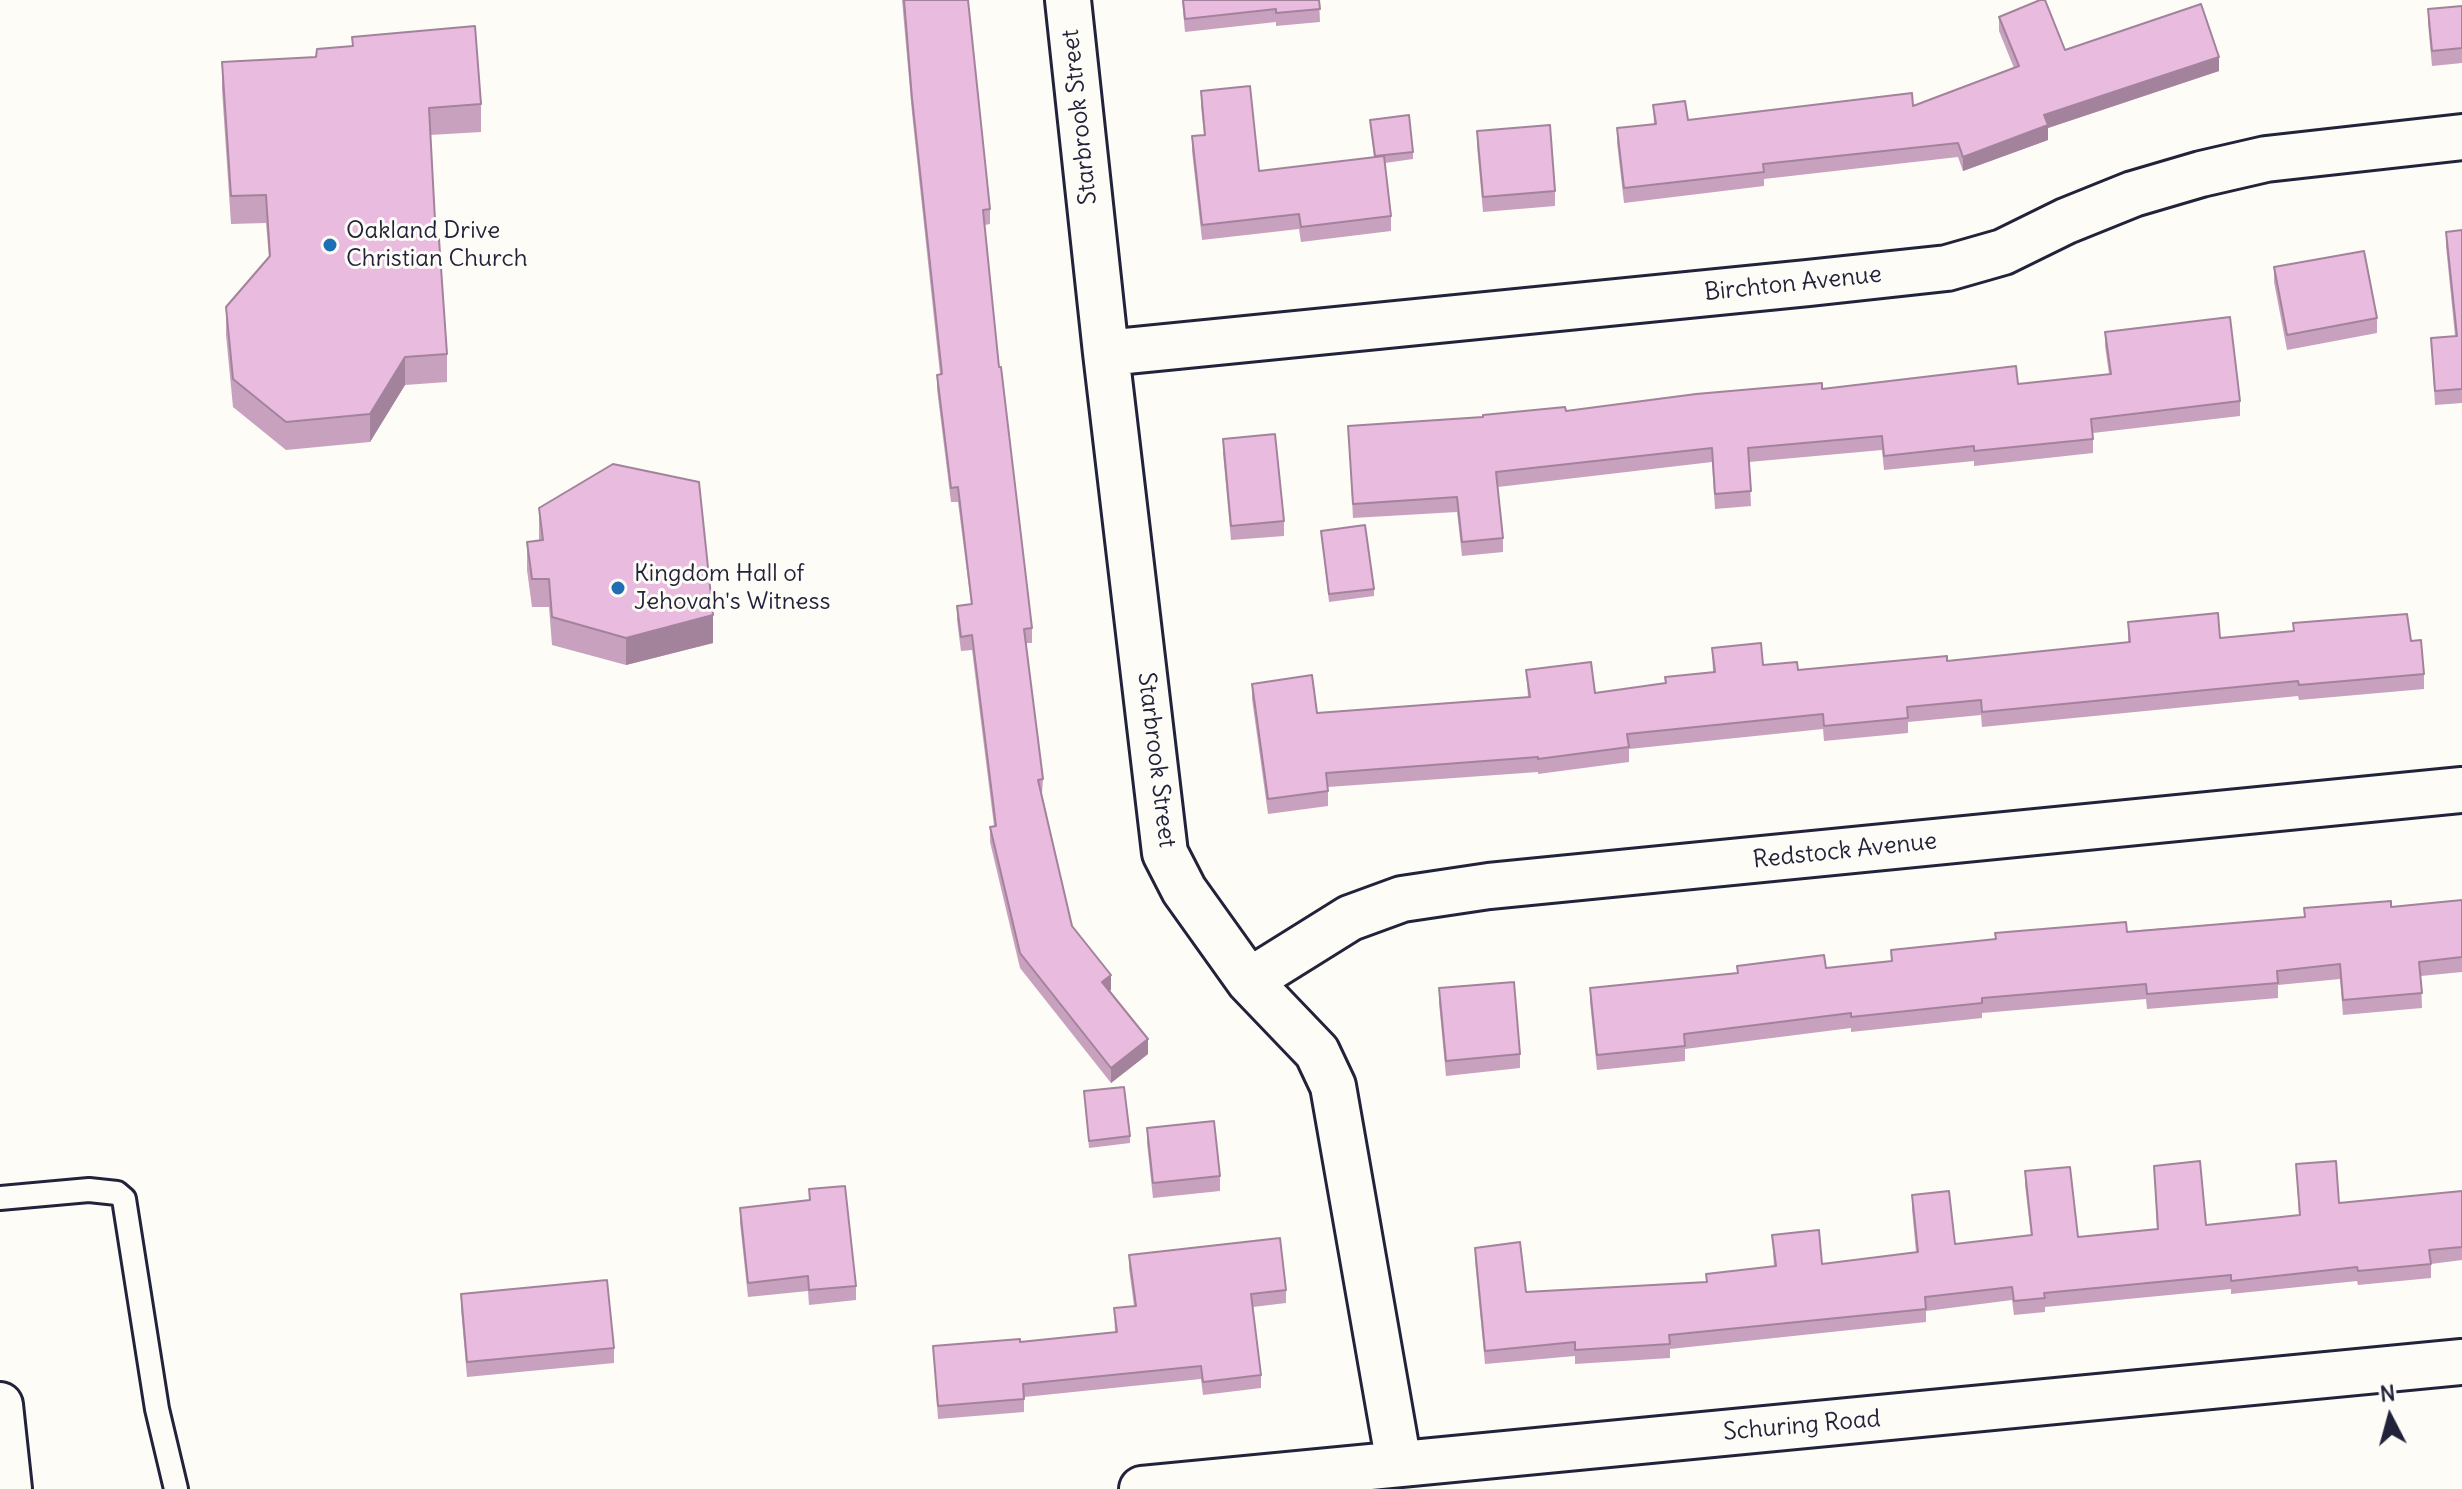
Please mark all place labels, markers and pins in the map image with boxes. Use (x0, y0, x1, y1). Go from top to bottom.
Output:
place label: Oakland Drive Christian Church (346, 217, 528, 273)
marker: Oakland Drive Christian Church (321, 236, 339, 254)
place label: Kingdom Hall of Jehovah's Witness (634, 560, 830, 616)
marker: Kingdom Hall of Jehovah's Witness (609, 579, 627, 597)

